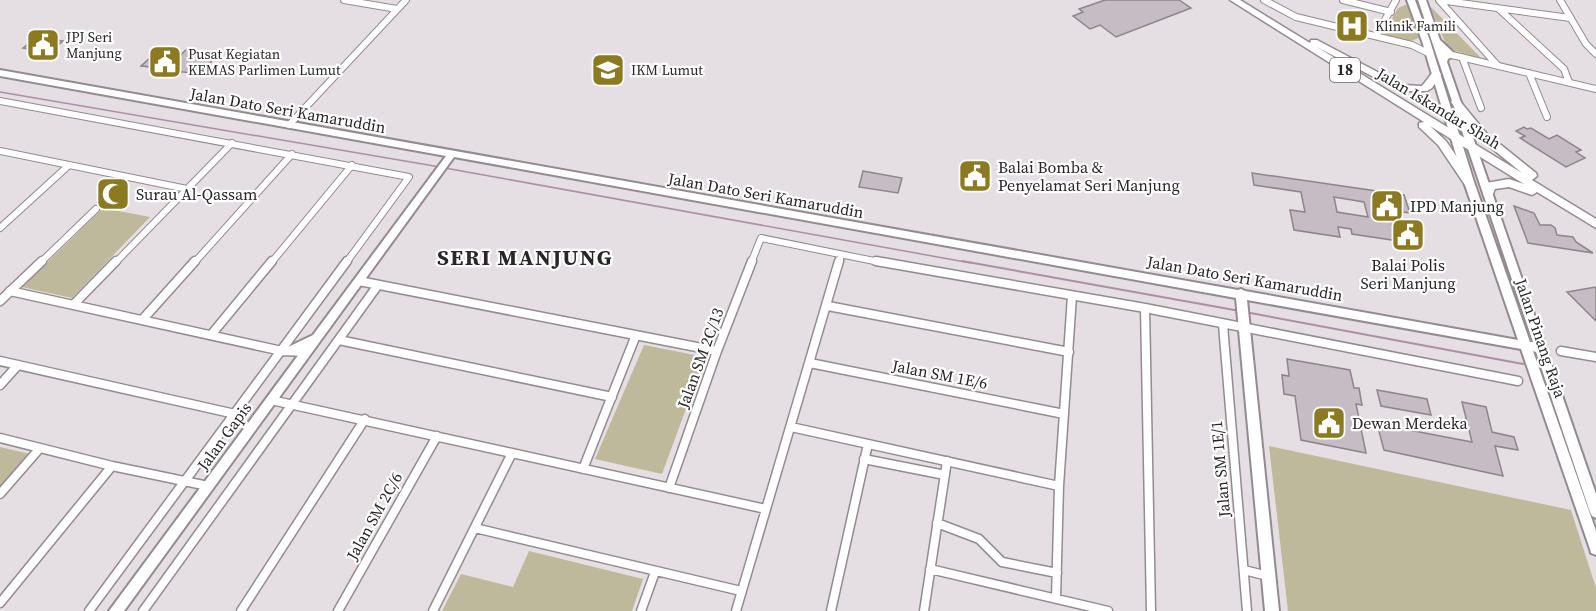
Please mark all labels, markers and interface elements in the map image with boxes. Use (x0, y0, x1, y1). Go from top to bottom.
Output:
hospital icon: Klinik Famili (1334, 8, 1370, 44)
place label: Klinik Famili (1375, 16, 1456, 36)
public building icon: JPJ Seri Manjung (25, 27, 61, 63)
place label: JPJ Seri Manjung (65, 27, 122, 63)
public building icon: Pusat Kegiatan KEMAS Parlimen Lumut (147, 44, 183, 80)
place label: Pusat Kegiatan KEMAS Parlimen Lumut (188, 44, 341, 80)
school or university icon: IKM Lumut (590, 52, 626, 88)
road number: 18 (1330, 58, 1360, 82)
place label: IKM Lumut (631, 60, 703, 80)
street label: Jalan Iskandar Shah (1372, 62, 1506, 154)
street label: Jalan Dato Seri Kamaruddin (187, 82, 388, 138)
place label: Balai Bomba & Penyelamat Seri Manjung (998, 156, 1180, 196)
public building icon: Balai Bomba & Penyelamat Seri Manjung (957, 158, 993, 194)
street label: Jalan Dato Seri Kamaruddin (665, 167, 866, 223)
mosque icon: Surau Al-Qassam (95, 176, 131, 212)
place label: Surau Al-Qassam (136, 183, 258, 205)
public building icon: IPD Manjung (1369, 188, 1405, 224)
place label: IPD Manjung (1410, 195, 1504, 217)
public building icon: Balai Polis Seri Manjung (1390, 217, 1426, 253)
district label: SERI MANJUNG (437, 242, 613, 272)
street label: Jalan Dato Seri Kamaruddin (1144, 250, 1345, 306)
place label: Balai Polis Seri Manjung (1360, 254, 1456, 294)
street label: Jalan Pinang Raja (1510, 274, 1572, 401)
street label: Jalan SM 2C/13 (671, 305, 728, 412)
street label: Jalan SM 1E/6 (889, 354, 990, 394)
street label: Jalan Gapis (191, 397, 256, 475)
public building icon: Dewan Merdeka (1311, 405, 1347, 441)
place label: Dewan Merdeka (1352, 412, 1469, 434)
street label: Jalan SM 1E/1 (1205, 420, 1235, 519)
street label: Jalan SM 2C/6 (340, 468, 407, 565)

